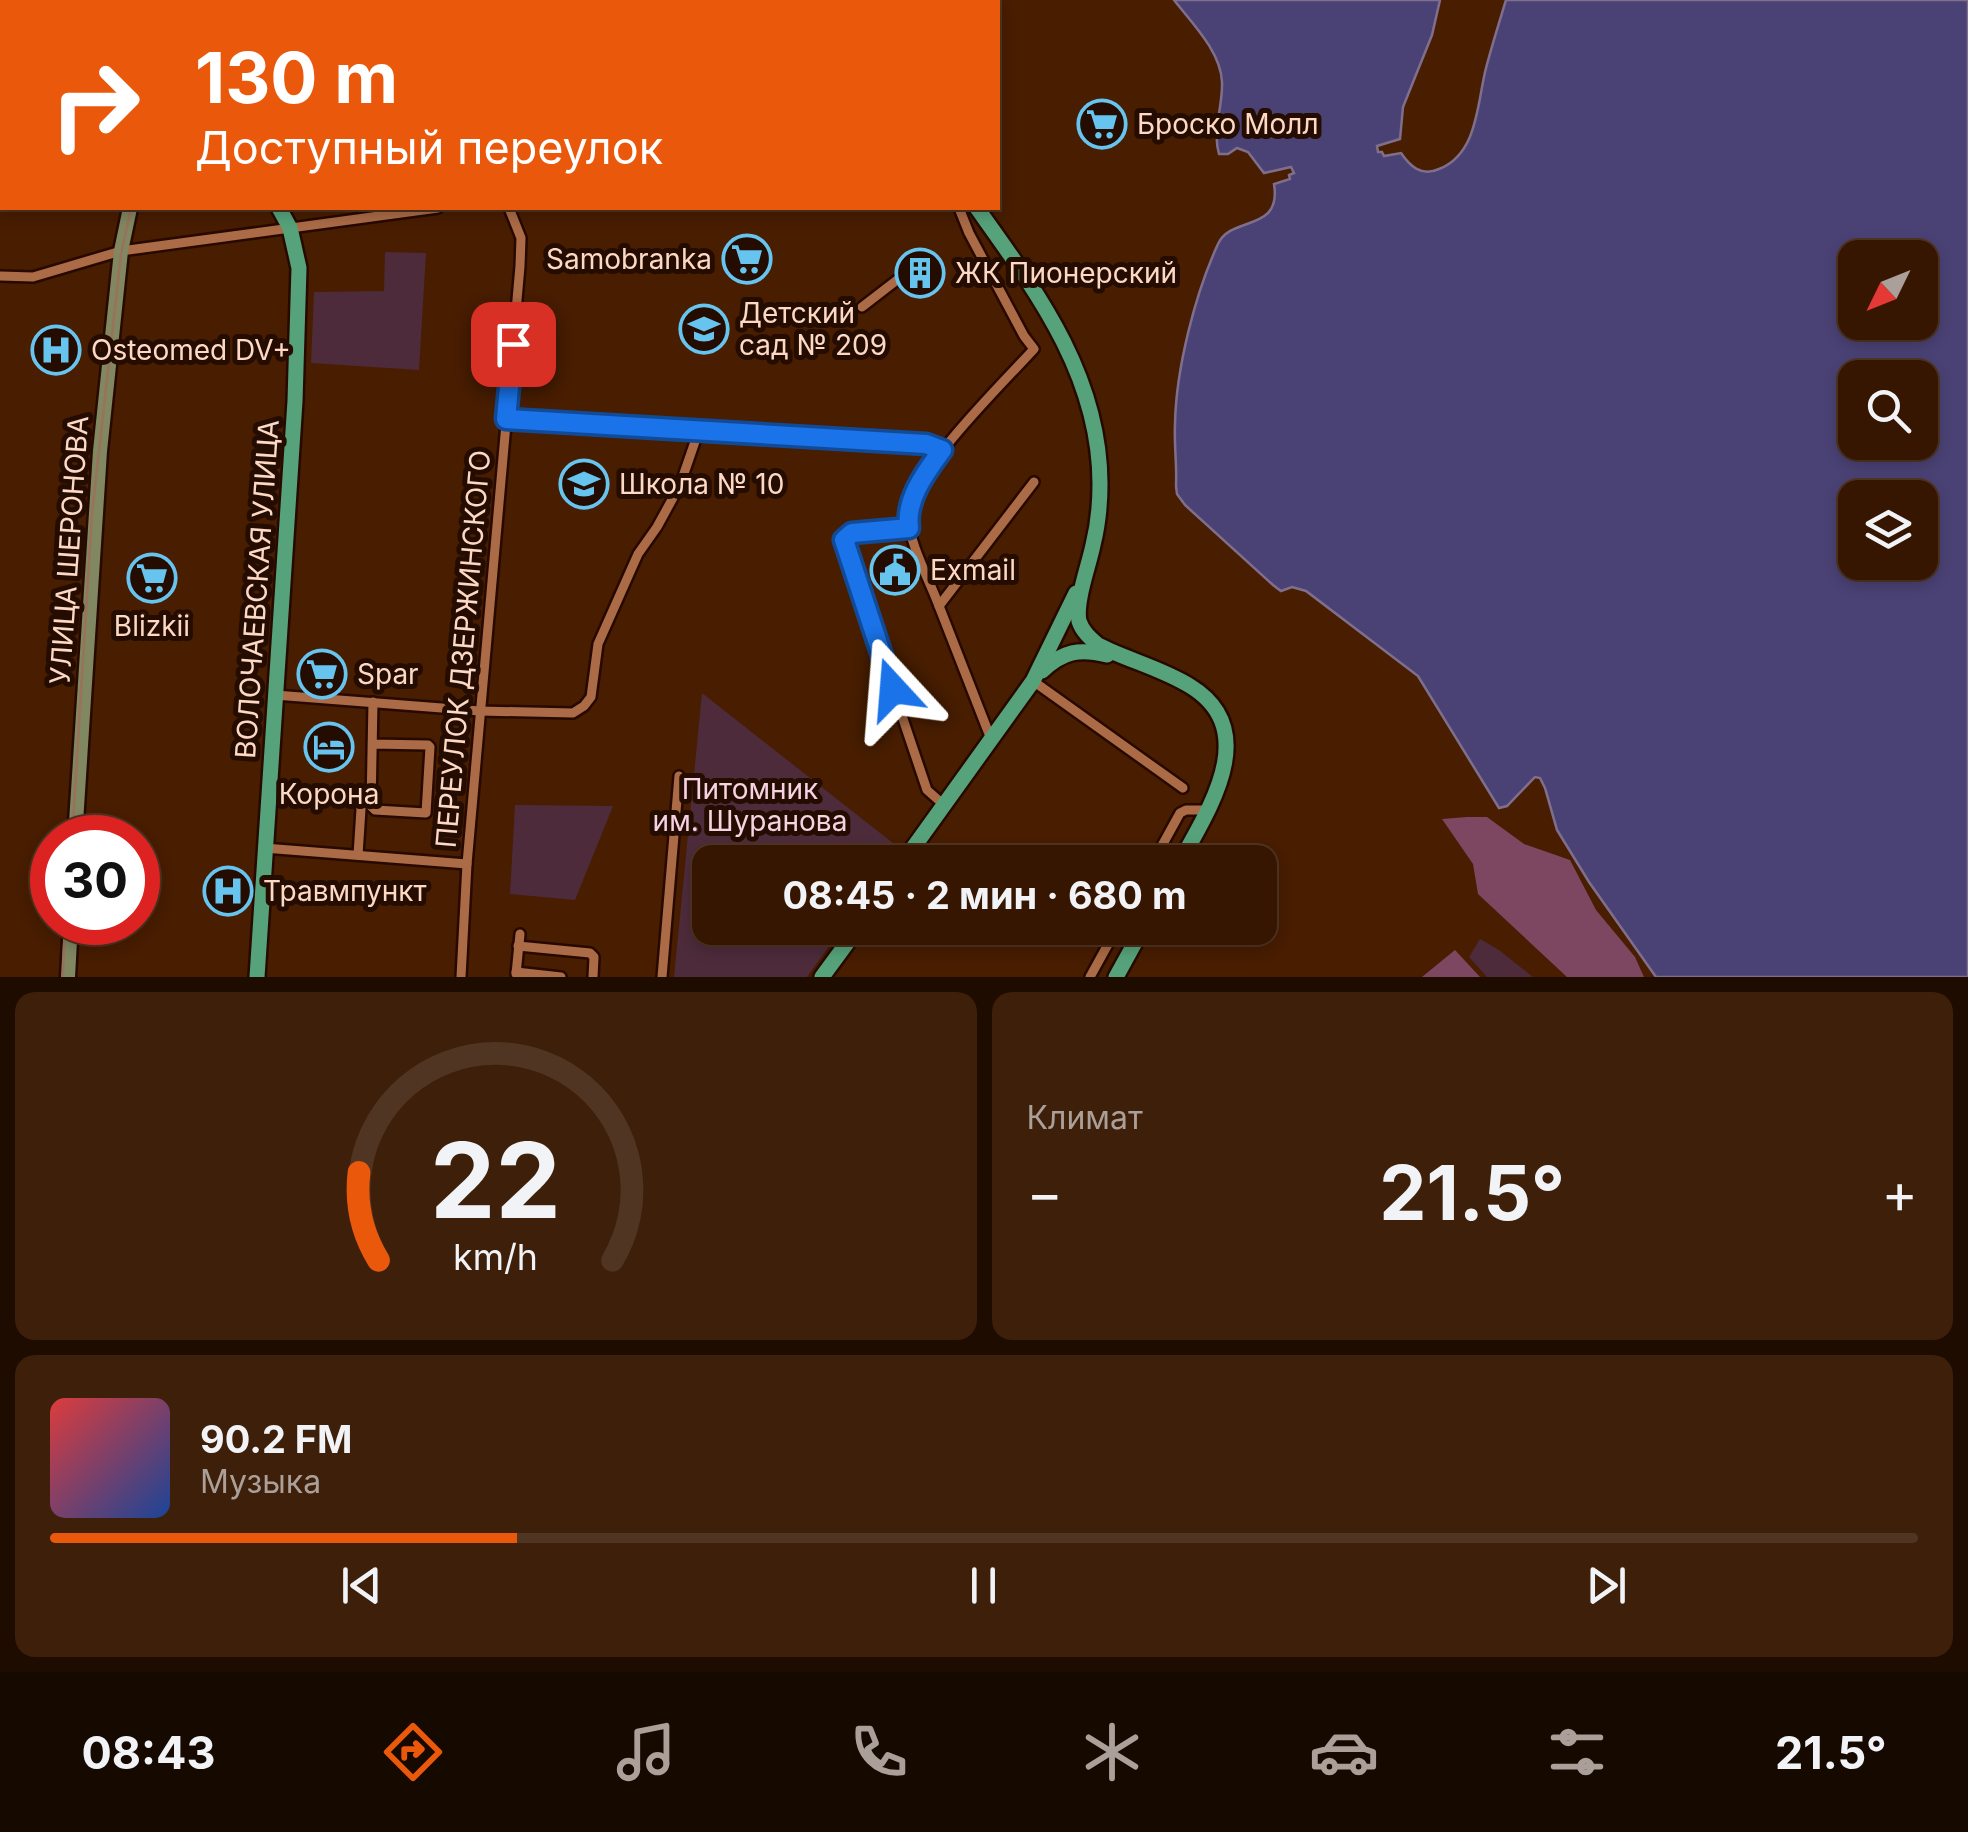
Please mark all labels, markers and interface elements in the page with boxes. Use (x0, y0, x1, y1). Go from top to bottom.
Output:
text: 130 m (195, 35, 398, 120)
icon: right (30, 40, 160, 170)
supermarket icon: Броско Молл (1076, 98, 1128, 150)
place label: Броско Молл (1137, 107, 1319, 141)
text: Доступный переулок (195, 120, 663, 175)
supermarket icon: Samobranka (721, 233, 773, 285)
north arrow (1838, 240, 1938, 340)
map controls (1838, 240, 1938, 580)
place label: Samobranka (546, 242, 712, 276)
building icon: ЖК Пионерский (894, 247, 946, 299)
place label: ЖК Пионерский (955, 256, 1177, 290)
place label: Детский сад № 209 (739, 296, 887, 362)
pin (471, 302, 556, 387)
school or university icon: Детский сад № 209 (678, 303, 730, 355)
icon: arrive (486, 317, 541, 372)
hospital icon: Osteomed DV+ (30, 324, 82, 376)
place label: Osteomed DV+ (91, 333, 291, 367)
button: search (1838, 360, 1938, 460)
street label: УЛИЦА ШЕРОНОВА (43, 414, 95, 686)
street label: ВОЛОЧАЕВСКАЯ УЛИЦА (228, 418, 286, 760)
street label: ПЕРЕУЛОК ДЗЕРЖИНСКОГО (429, 449, 497, 849)
school or university icon: Школа № 10 (558, 458, 610, 510)
place label: Школа № 10 (619, 467, 784, 501)
button: layers (1838, 480, 1938, 580)
public building icon: Exmail (869, 544, 921, 596)
supermarket icon: Blizkii (126, 552, 178, 604)
place label: Exmail (930, 553, 1016, 587)
place label: Blizkii (114, 609, 190, 643)
position arrow (841, 637, 945, 741)
supermarket icon: Spar (296, 648, 348, 700)
place label: Spar (357, 657, 419, 691)
hotel icon: Корона (303, 721, 355, 773)
park label: Питомник им. Шуранова (653, 772, 847, 838)
place label: Корона (279, 777, 379, 811)
speed limit sign: 30 (30, 815, 160, 945)
hospital icon: Травмпункт (202, 865, 254, 917)
text: 08:45 · 2 мин · 680 m (782, 872, 1187, 918)
place label: Травмпункт (263, 874, 427, 908)
text: Климат (1027, 1098, 1143, 1137)
text: 22 (430, 1117, 561, 1243)
text: 21.5° (1379, 1147, 1565, 1238)
text: − (1027, 1160, 1063, 1226)
text: + (1882, 1160, 1918, 1226)
text: km/h (453, 1235, 538, 1279)
text: 90.2 FM (200, 1416, 353, 1462)
text: Музыка (200, 1462, 321, 1501)
icon: previous (334, 1558, 389, 1613)
icon: pause (956, 1558, 1011, 1613)
icon: next (1579, 1558, 1634, 1613)
icon: directions (378, 1717, 448, 1787)
icon: music (611, 1717, 681, 1787)
icon: phone (844, 1717, 914, 1787)
icon: climate (1077, 1717, 1147, 1787)
icon: car (1309, 1717, 1379, 1787)
icon: filters (1542, 1717, 1612, 1787)
text: 08:43 (81, 1725, 216, 1780)
text: 21.5° (1775, 1725, 1887, 1780)

